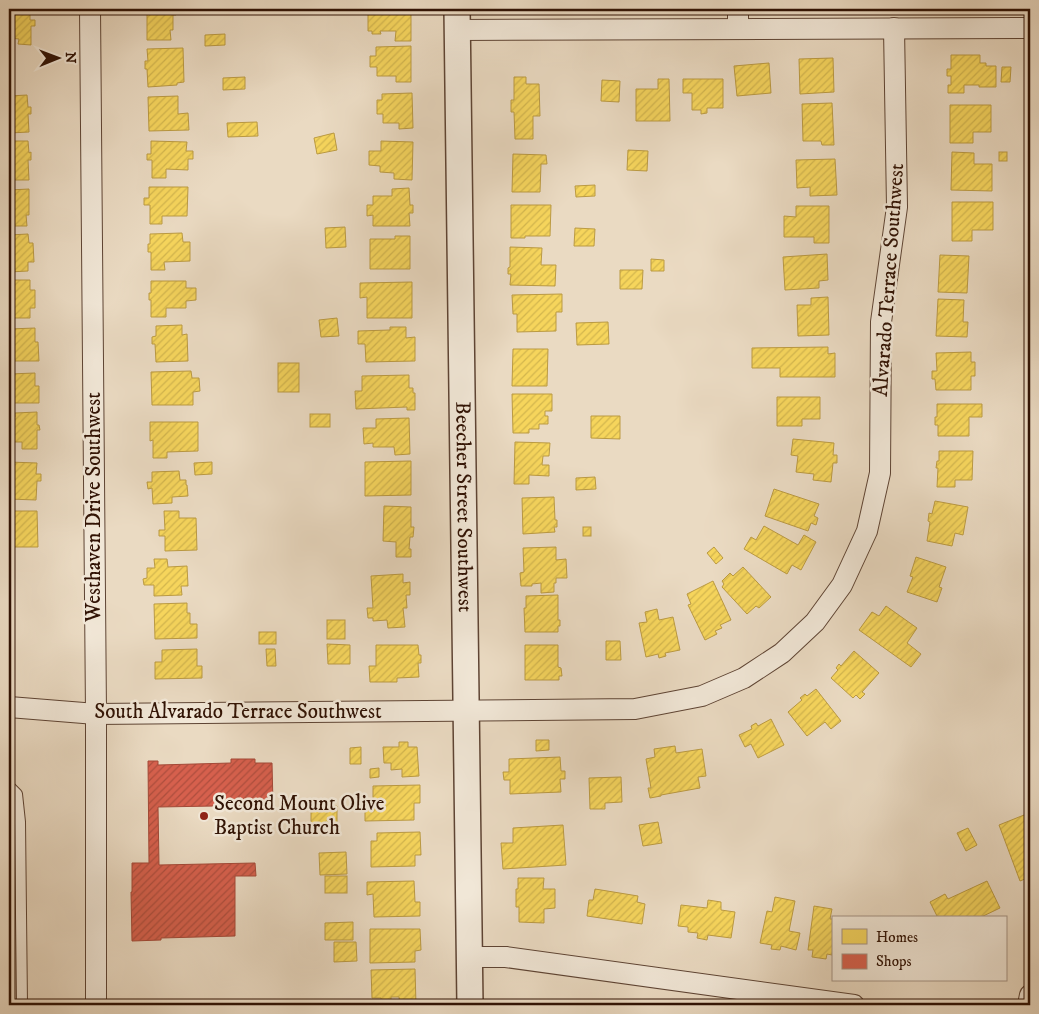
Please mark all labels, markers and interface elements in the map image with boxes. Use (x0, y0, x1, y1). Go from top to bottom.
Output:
north arrow (32, 32, 82, 82)
text: N (61, 52, 79, 64)
street label: Alvarado Terrace Southwest (868, 162, 910, 397)
street label: Westhaven Drive Southwest (81, 392, 107, 623)
street label: Beecher Street Southwest (449, 401, 478, 613)
street label: South Alvarado Terrace Southwest (94, 699, 382, 725)
place label: Second Mount Olive Baptist Church (214, 791, 385, 841)
marker: Second Mount Olive Baptist Church (198, 810, 210, 822)
legend (832, 916, 1006, 982)
text: Homes (876, 928, 918, 947)
text: Shops (876, 952, 912, 971)

